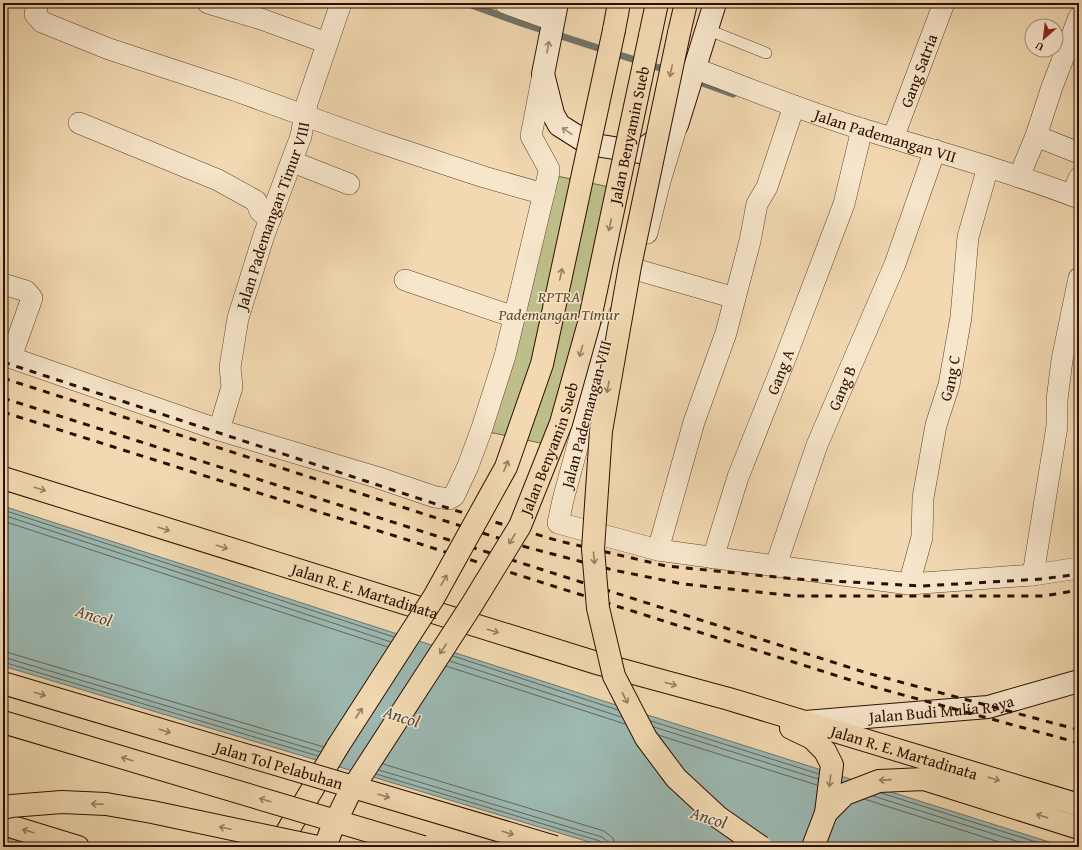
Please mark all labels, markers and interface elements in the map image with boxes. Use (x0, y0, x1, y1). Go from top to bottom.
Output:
north arrow (1024, 18, 1064, 58)
street label: Gang Satria (894, 30, 943, 111)
text: U (1032, 38, 1046, 56)
one-way arrow (544, 41, 552, 54)
street label: Jalan Benyamin Sueb (602, 64, 655, 208)
one-way arrow (666, 64, 674, 77)
street label: Jalan Pademangan VII (809, 102, 959, 168)
street label: Jalan Pademangan Timur VIII (229, 120, 315, 314)
one-way arrow (562, 127, 573, 135)
one-way arrow (605, 218, 613, 231)
one-way arrow (558, 268, 566, 281)
park label: RPTRA Pademangan Timur (498, 284, 620, 326)
street label: Jalan Pademangan VIII (554, 337, 617, 493)
one-way arrow (577, 345, 584, 358)
street label: Gang A (760, 345, 800, 398)
street label: Gang C (933, 353, 966, 404)
street label: Gang B (821, 362, 862, 414)
street label: Jalan Benyamin Sueb (513, 379, 584, 521)
one-way arrow (604, 381, 612, 394)
one-way arrow (503, 460, 510, 472)
one-way arrow (34, 486, 46, 494)
one-way arrow (157, 526, 170, 533)
one-way arrow (508, 533, 516, 544)
one-way arrow (215, 544, 228, 551)
one-way arrow (590, 551, 598, 564)
street label: Jalan R. E. Martadinata (286, 556, 442, 625)
one-way arrow (440, 574, 448, 586)
water label: Ancol (72, 597, 115, 633)
one-way arrow (486, 628, 499, 635)
one-way arrow (439, 643, 447, 654)
one-way arrow (664, 680, 677, 688)
street label: Jalan Budi Mulia Raya (866, 688, 1017, 729)
one-way arrow (34, 691, 47, 698)
one-way arrow (622, 692, 629, 704)
water label: Ancol (380, 698, 423, 734)
one-way arrow (355, 708, 363, 719)
street label: Jalan R. E. Martadinata (826, 718, 981, 786)
one-way arrow (158, 728, 171, 735)
street label: Jalan Tol Pelabuhan (210, 734, 346, 795)
one-way arrow (120, 755, 133, 762)
one-way arrow (826, 774, 834, 787)
one-way arrow (987, 776, 1000, 783)
one-way arrow (879, 777, 892, 784)
one-way arrow (377, 793, 390, 800)
one-way arrow (258, 796, 271, 803)
water label: Ancol (687, 799, 730, 835)
one-way arrow (91, 800, 104, 808)
one-way arrow (1036, 812, 1048, 820)
one-way arrow (219, 823, 232, 831)
one-way arrow (21, 827, 34, 834)
one-way arrow (501, 830, 514, 837)

